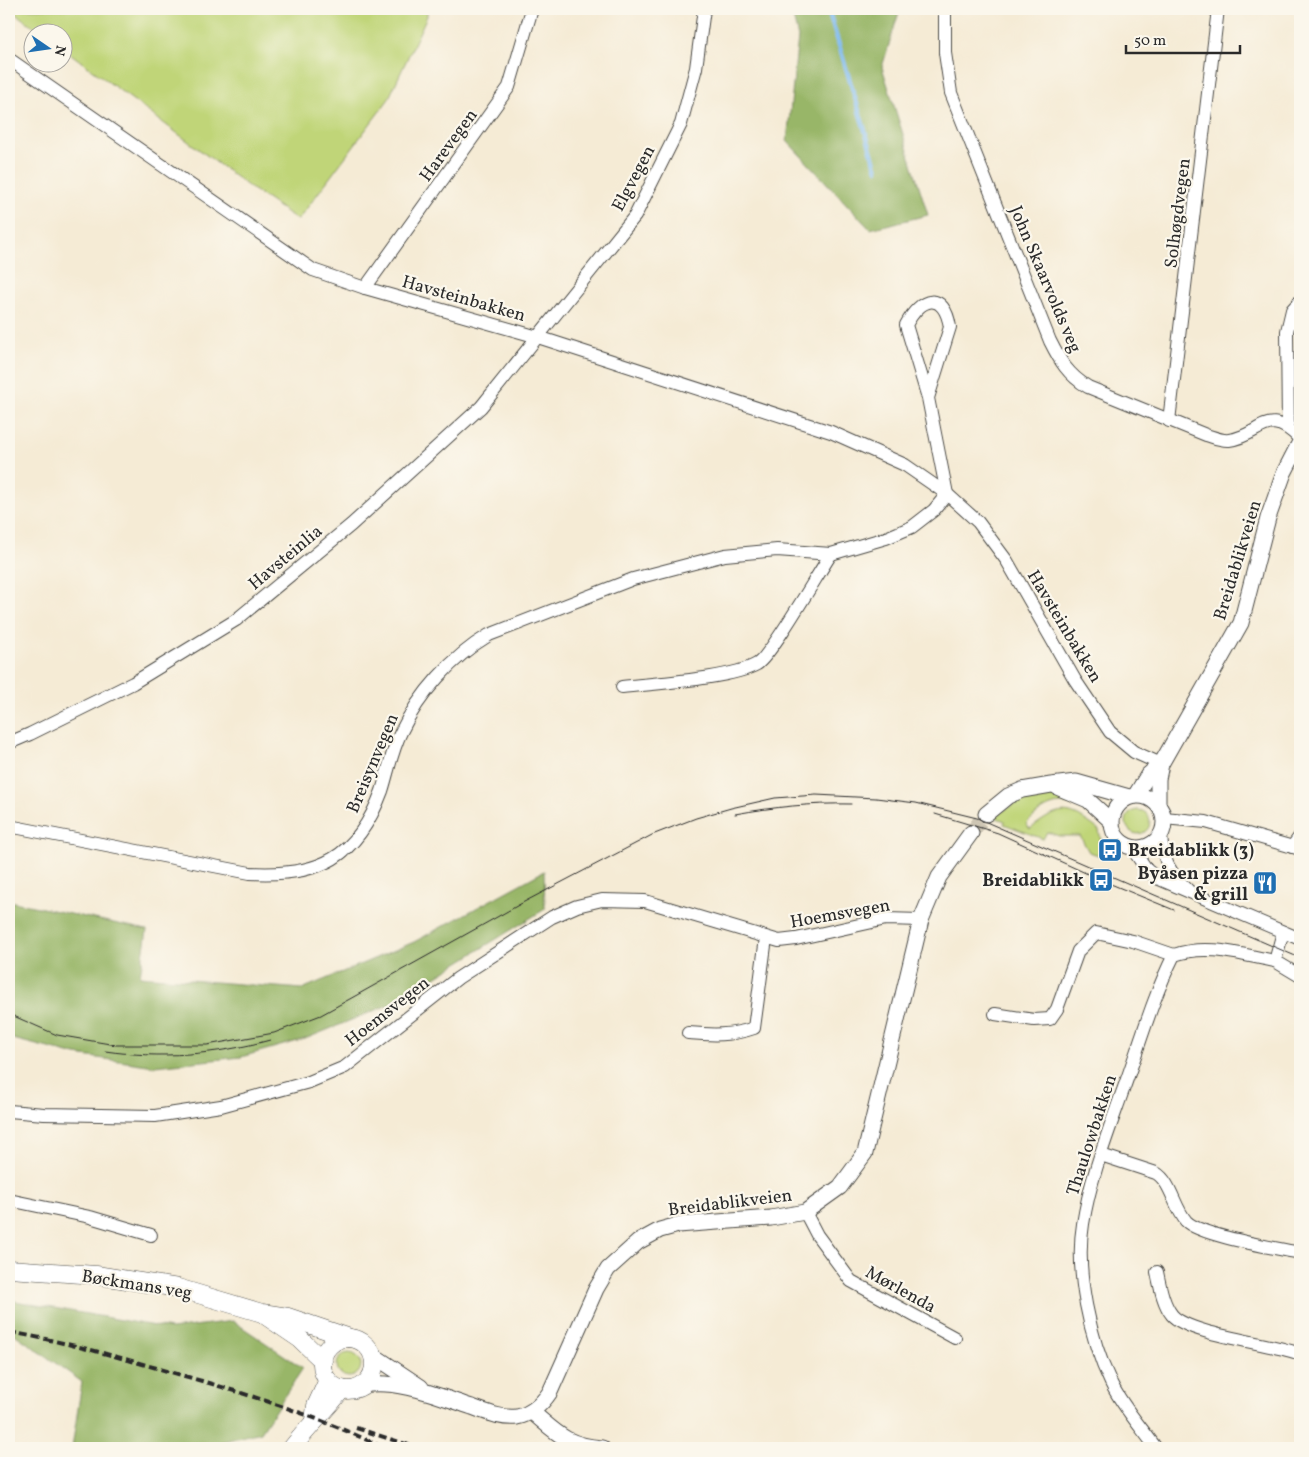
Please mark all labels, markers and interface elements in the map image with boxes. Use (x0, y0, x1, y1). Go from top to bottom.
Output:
north arrow (22, 22, 72, 72)
scale bar (1126, 22, 1240, 54)
text: 50 m (1134, 31, 1166, 52)
text: N (49, 43, 70, 58)
street label: Harevegen (414, 104, 484, 188)
street label: Elgvegen (606, 141, 662, 216)
street label: Solhøgdvegen (1159, 156, 1198, 270)
street label: John Skaarvolds veg (1002, 202, 1087, 357)
street label: Havsteinbakken (399, 270, 529, 329)
street label: Breidablikveien (1208, 497, 1269, 624)
street label: Havsteinlia (244, 520, 328, 597)
street label: Havsteinbakken (1020, 566, 1107, 688)
street label: Breisynvegen (341, 710, 406, 817)
bus stop icon: Breidablikk (3) (1097, 837, 1123, 863)
place label: Breidablikk (3) (1128, 839, 1254, 864)
place label: Byåsen pizza & grill (1137, 862, 1248, 908)
bus stop icon: Breidablikk (1088, 867, 1114, 893)
place label: Breidablikk (982, 869, 1084, 894)
restaurant icon: Byåsen pizza & grill (1252, 870, 1278, 896)
street label: Hoemsvegen (788, 893, 893, 936)
street label: Hoemsvegen (340, 971, 436, 1053)
street label: Thaulowbakken (1061, 1071, 1124, 1199)
street label: Breidablikveien (667, 1183, 794, 1223)
street label: Mørlenda (860, 1261, 940, 1320)
street label: Bøckmans veg (80, 1264, 194, 1307)

